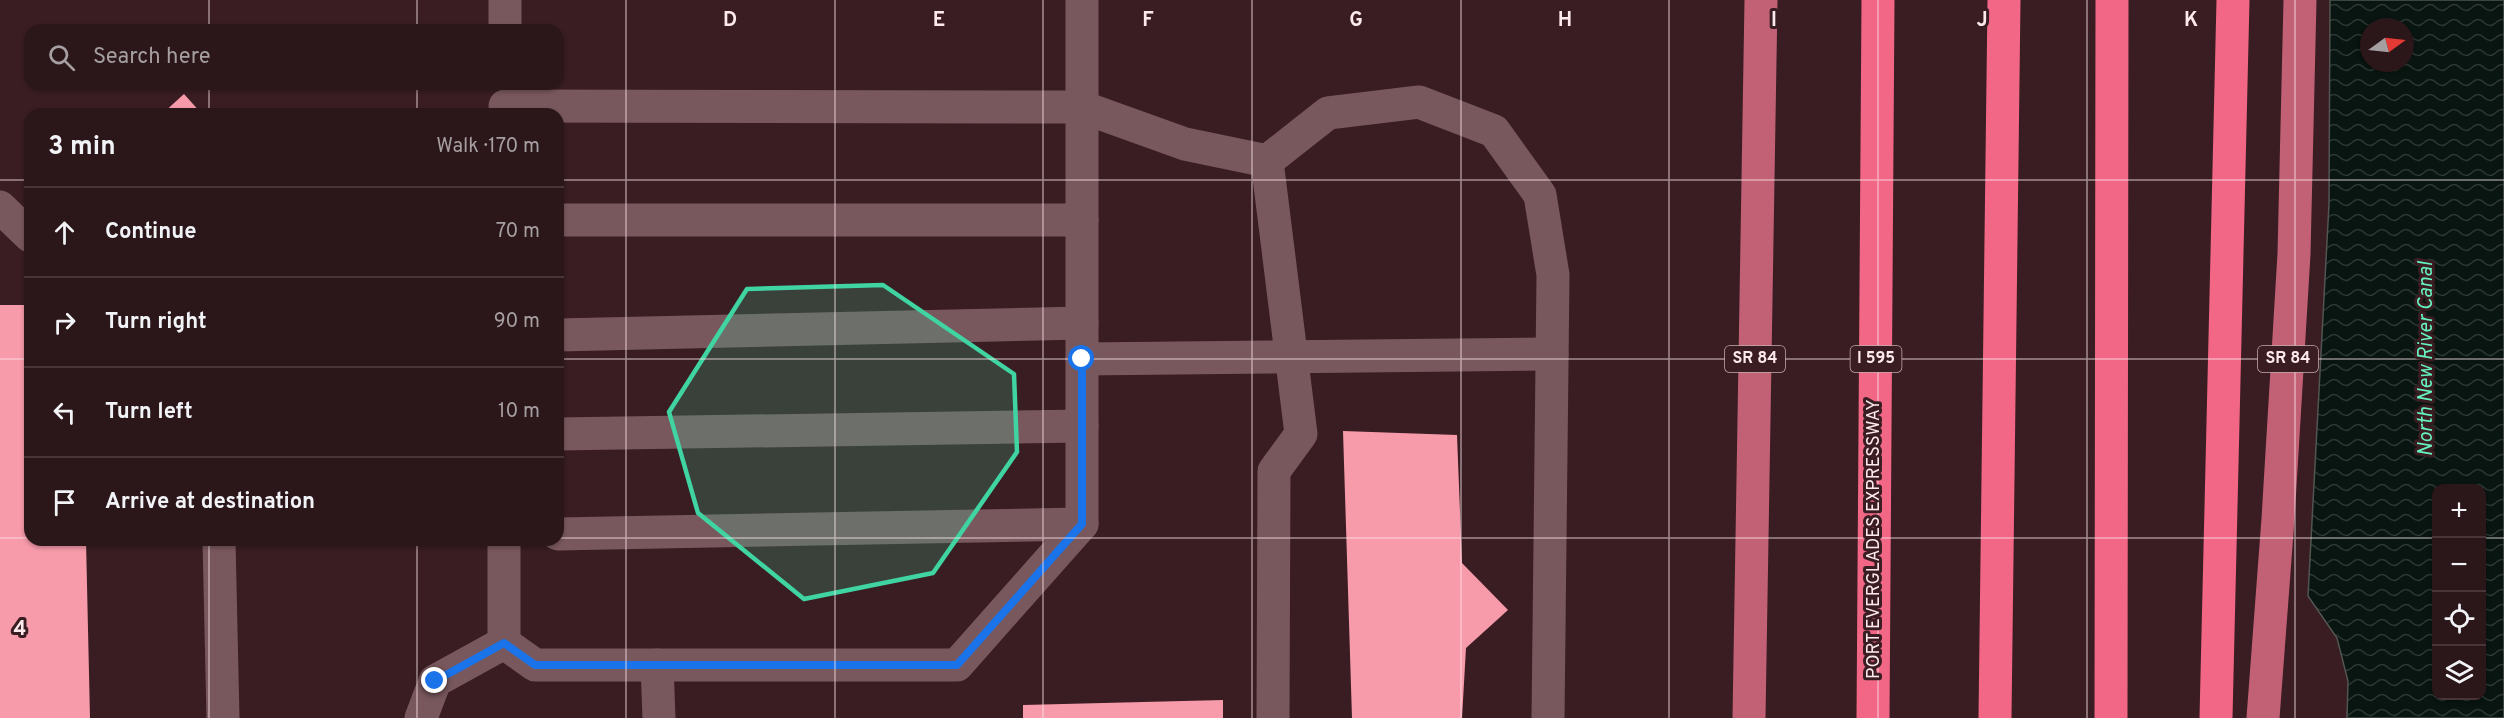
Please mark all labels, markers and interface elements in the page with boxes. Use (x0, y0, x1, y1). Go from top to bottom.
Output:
text: D (723, 8, 737, 34)
text: E (933, 8, 945, 34)
text: F (1142, 8, 1154, 34)
text: G (1349, 8, 1363, 34)
text: H (1558, 8, 1572, 34)
text: I (1771, 8, 1777, 34)
text: J (1976, 8, 1988, 34)
text: K (2184, 8, 2198, 34)
north arrow (2360, 18, 2414, 72)
search box (24, 24, 564, 90)
icon: search (45, 41, 78, 74)
text: Search here (93, 44, 211, 71)
text: 3 min (48, 131, 116, 164)
text: Walk · 170 m (436, 134, 540, 160)
icon: ahead (48, 216, 81, 249)
text: Continue (105, 219, 196, 246)
text: 70 m (496, 219, 540, 245)
water label: North New River Canal (2414, 261, 2440, 456)
icon: right (48, 306, 81, 339)
text: Turn right (105, 309, 207, 336)
text: 90 m (494, 309, 540, 335)
route start (1068, 345, 1094, 371)
road number: SR 84 (1725, 346, 1785, 372)
road number: I 595 (1850, 346, 1902, 372)
road number: SR 84 (2258, 346, 2318, 372)
icon: left (48, 396, 81, 429)
text: Turn left (105, 399, 193, 426)
text: 10 m (498, 399, 540, 425)
street label: PORT EVERGLADES EXPRESSWAY (1863, 399, 1886, 679)
map controls (2432, 484, 2486, 700)
button: + (2432, 484, 2486, 538)
icon: arrive (48, 486, 81, 519)
text: Arrive at destination (105, 489, 315, 516)
button: − (2432, 538, 2486, 592)
button: locate (2432, 592, 2486, 646)
text: 4 (14, 617, 26, 643)
button: layers (2432, 646, 2486, 700)
route end (421, 667, 447, 693)

